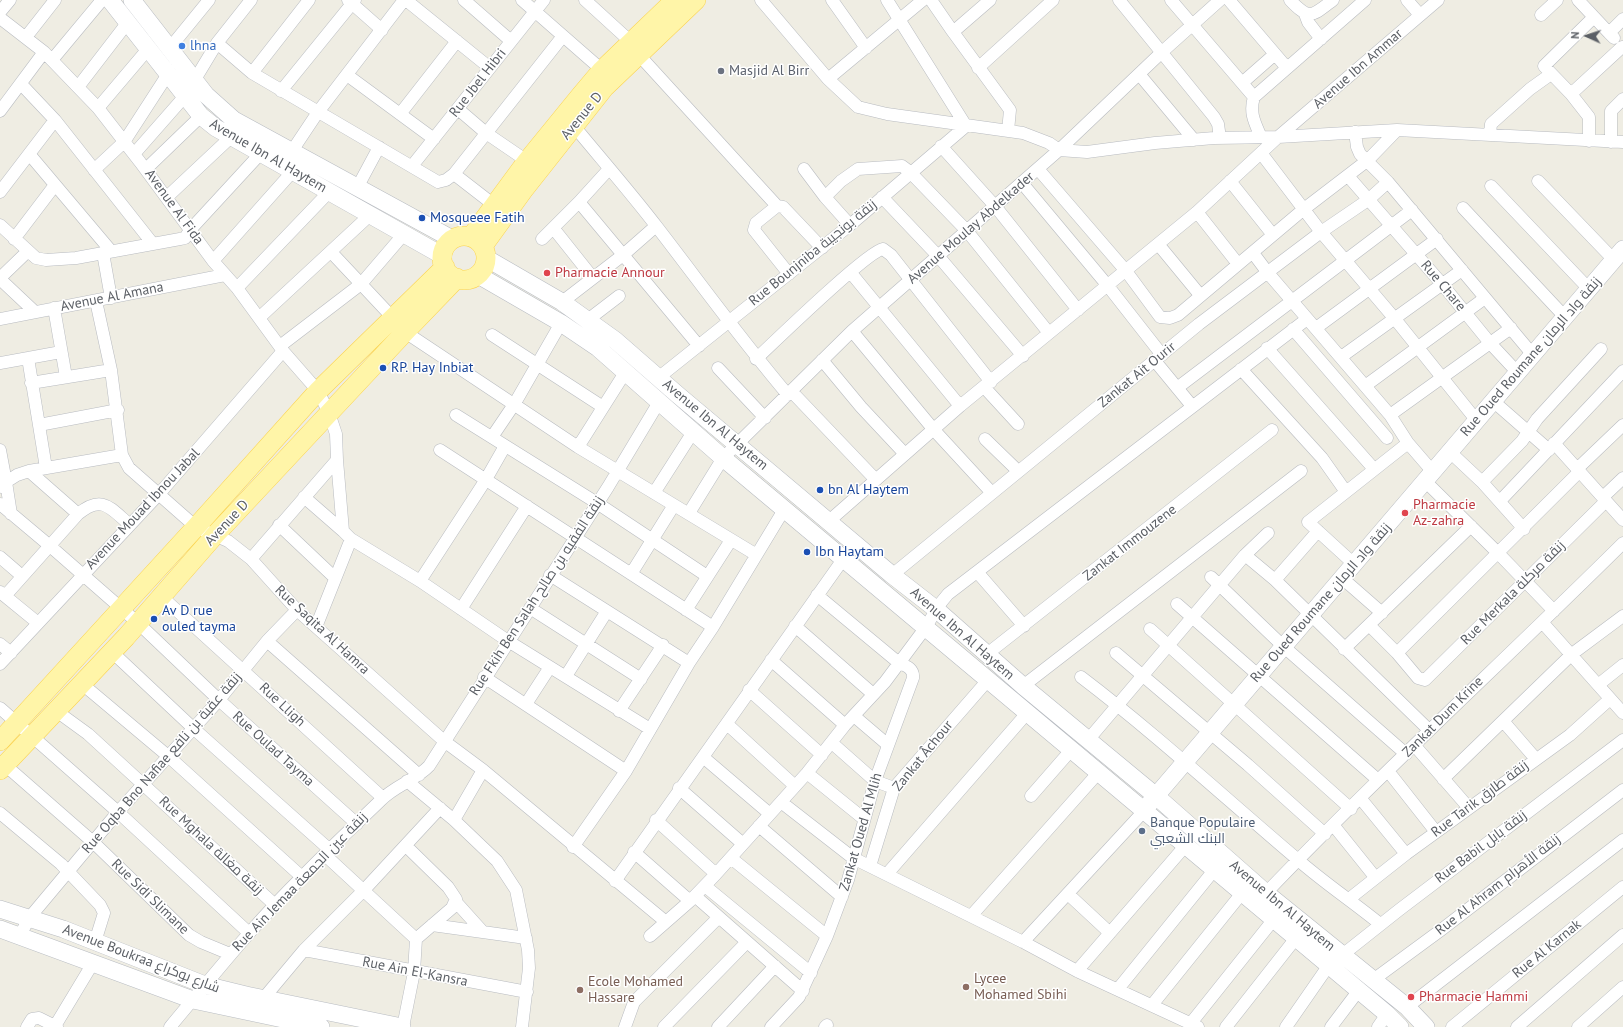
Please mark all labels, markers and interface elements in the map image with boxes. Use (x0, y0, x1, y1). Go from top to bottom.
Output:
north arrow (1567, 16, 1607, 56)
street label: Avenue Ibn Ammar (1310, 26, 1406, 112)
text: N (1568, 31, 1582, 39)
place label: lhna (190, 38, 216, 54)
marker: lhna (177, 41, 187, 51)
street label: Rue Jbel Hibri (446, 45, 510, 121)
place label: Masjid Al Birr (729, 63, 809, 79)
marker: Masjid Al Birr (716, 66, 726, 76)
street label: Avenue D (558, 89, 606, 143)
street label: Avenue Ibn Al Haytem (206, 116, 330, 196)
street label: Avenue Al Fida (141, 166, 207, 248)
street label: Avenue Moulay Abdelkader (904, 168, 1038, 288)
street label: Rue Bounjniba زنقة بونجيبة (746, 196, 880, 310)
place label: Mosqueee Fatih (430, 210, 525, 226)
marker: Mosqueee Fatih (417, 213, 427, 223)
street label: Rue Chare (1417, 257, 1469, 315)
place label: Pharmacie Annour (555, 265, 665, 281)
marker: Pharmacie Annour (542, 268, 552, 278)
street label: Rue Oued Roumane زنقة واد الرمان (1457, 274, 1605, 440)
street label: Avenue Al Amana (59, 279, 165, 315)
street label: Zankat Ait Ourir (1095, 339, 1179, 411)
place label: RP. Hay Inbiat (391, 360, 473, 376)
marker: RP. Hay Inbiat (378, 363, 388, 373)
street label: Avenue Ibn Al Haytem (659, 376, 771, 474)
street label: Avenue Mouad Ibnou Jabal (82, 445, 204, 573)
place label: bn Al Haytem (828, 482, 909, 498)
marker: bn Al Haytem (815, 485, 825, 495)
street label: Rue Fkih Ben Salah زنقة الفقيه بن صالح (466, 493, 608, 699)
street label: Avenue D (202, 497, 252, 549)
place label: Pharmacie Az-zahra (1413, 497, 1476, 530)
street label: Zankat Immouzene (1080, 501, 1180, 585)
marker: Pharmacie Az-zahra (1400, 508, 1410, 518)
street label: Rue Oued Roumane زنقة واد الرمان (1247, 520, 1395, 686)
street label: Rue Merkala زنقة مركلة (1457, 537, 1569, 649)
place label: Ibn Haytam (815, 544, 884, 560)
marker: Ibn Haytam (802, 547, 812, 557)
street label: Rue Saqita Al Hamra (271, 582, 373, 678)
street label: Avenue Ibn Al Haytem (907, 584, 1017, 684)
place label: Av D rue ouled tayma (162, 603, 236, 636)
marker: Av D rue ouled tayma (149, 614, 159, 624)
street label: Rue Oqba Bno Nafiae زنقة عقبة بن نافع (79, 669, 245, 857)
street label: Zankat Dum Krine (1399, 673, 1487, 761)
street label: Rue Lligh (255, 679, 309, 731)
street label: Rue Oulad Tayma (229, 708, 317, 790)
street label: Zankat Âchour (889, 717, 957, 795)
street label: Rue Tarik زنقة طارق (1428, 757, 1532, 841)
street label: Zankat Oued Al Mlih (836, 771, 886, 893)
street label: Rue Mghala زنقة مغالة (155, 793, 267, 899)
street label: Rue Babil زنقة بابل (1432, 807, 1530, 887)
street label: Rue Ain Jemaa زنقة عين الجمعة (229, 809, 371, 955)
place label: Banque Populaire البنك الشعبي (1150, 815, 1255, 848)
marker: Banque Populaire البنك الشعبي (1137, 826, 1147, 836)
street label: Rue Al Ahram زنقة الأهرام (1432, 831, 1564, 939)
street label: Rue Sidi Slimane (108, 856, 192, 938)
street label: Avenue Ibn Al Haytem (1226, 857, 1338, 955)
street label: Rue Al Karnak (1509, 916, 1585, 982)
street label: Avenue Boukraa شارع بوكراع (60, 921, 222, 997)
street label: Rue Ain El-Kansra (361, 954, 469, 990)
place label: Lycee Mohamed Sbihi (974, 971, 1067, 1004)
place label: Ecole Mohamed Hassare (588, 974, 683, 1006)
marker: Lycee Mohamed Sbihi (961, 982, 971, 992)
marker: Ecole Mohamed Hassare (575, 985, 585, 995)
place label: Pharmacie Hammi (1419, 989, 1528, 1005)
marker: Pharmacie Hammi (1406, 992, 1416, 1002)

